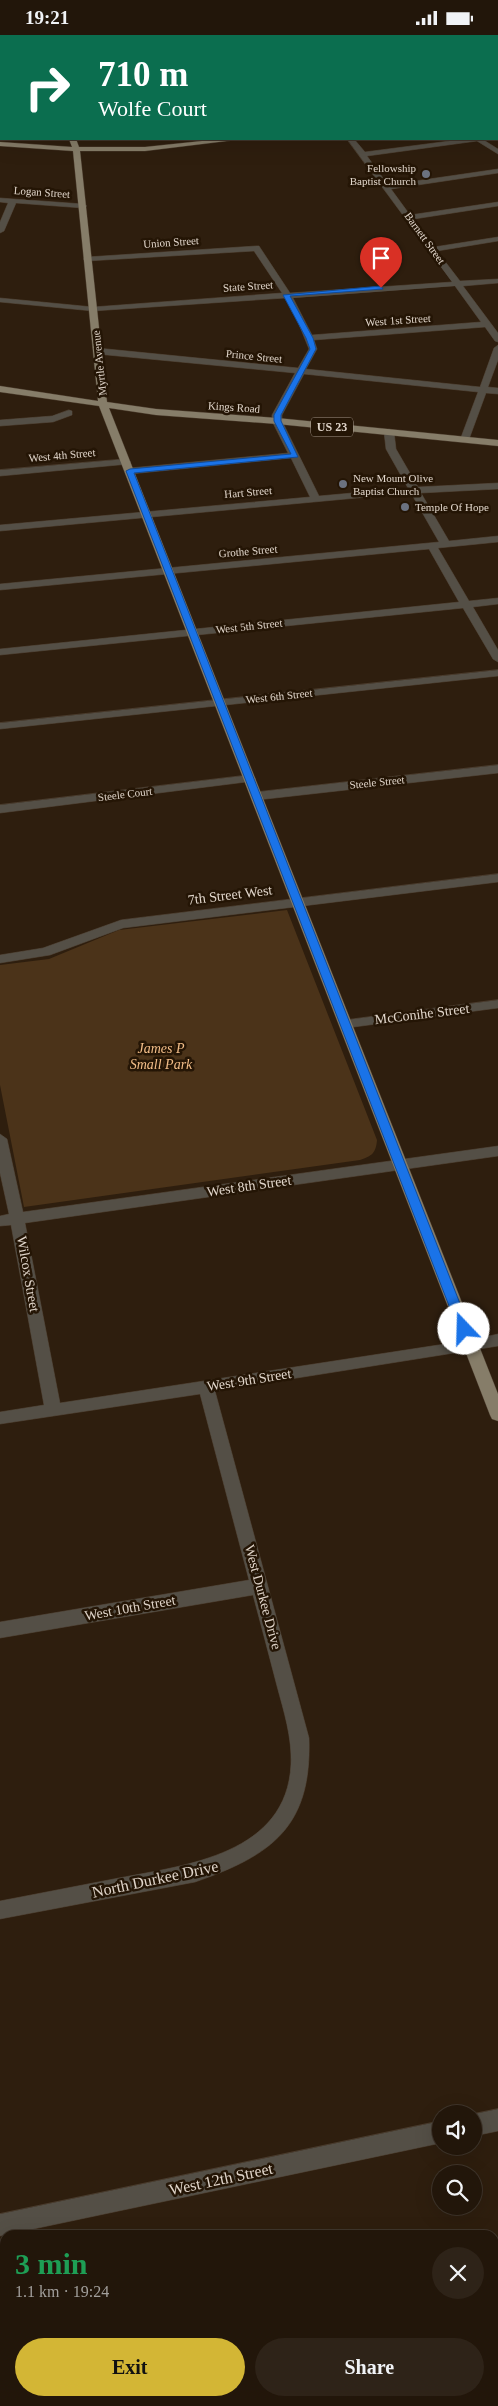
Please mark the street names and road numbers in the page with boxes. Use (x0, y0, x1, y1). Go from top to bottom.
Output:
street label: Logan Street (13, 184, 71, 200)
street label: Barnett Street (402, 210, 448, 266)
street label: Union Street (143, 234, 199, 250)
street label: State Street (222, 278, 274, 294)
street label: West 1st Street (365, 312, 431, 328)
street label: Myrtle Avenue (90, 330, 108, 396)
street label: Prince Street (225, 347, 283, 365)
street label: Kings Road (208, 399, 261, 415)
road number: US 23 (311, 417, 353, 437)
street label: West 4th Street (28, 446, 96, 464)
street label: Hart Street (224, 484, 272, 500)
street label: Grothe Street (218, 542, 278, 560)
street label: West 5th Street (215, 617, 283, 635)
street label: West 6th Street (245, 687, 313, 705)
street label: Steele Street (349, 773, 405, 791)
street label: Steele Court (97, 785, 153, 803)
street label: 7th Street West (187, 882, 273, 908)
street label: McConihe Street (374, 1001, 470, 1027)
street label: West 8th Street (206, 1173, 292, 1199)
street label: Wilcox Street (14, 1235, 42, 1313)
street label: West 9th Street (206, 1366, 292, 1394)
street label: West Durkee Drive (242, 1543, 284, 1651)
street label: West 10th Street (83, 1593, 177, 1623)
street label: North Durkee Drive (90, 1857, 220, 1901)
street label: West 12th Street (168, 2160, 275, 2198)

